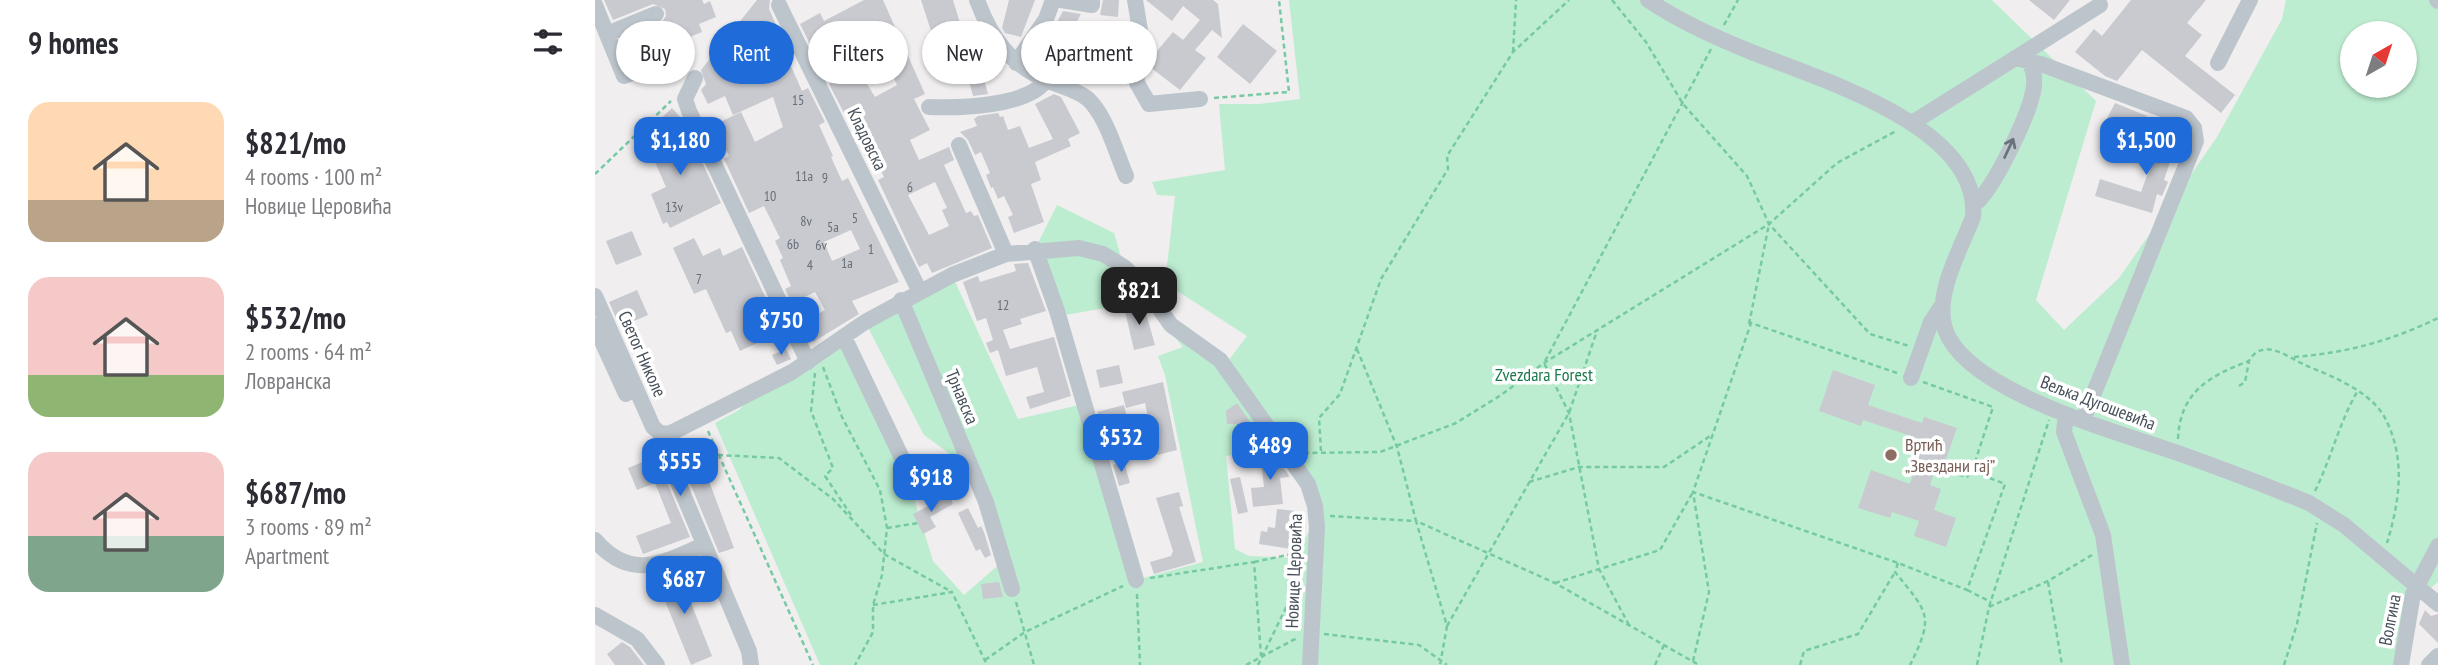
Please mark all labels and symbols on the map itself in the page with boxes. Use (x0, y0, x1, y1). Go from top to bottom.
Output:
north arrow (2340, 21, 2417, 98)
house number: 15 (792, 91, 804, 109)
street label: Кладовска (842, 104, 892, 174)
pin: $1,180 (623, 118, 737, 177)
pin: $1,500 (2089, 118, 2203, 177)
one-way arrow (2003, 138, 2017, 159)
house number: 11a (795, 167, 813, 185)
house number: 9 (822, 169, 828, 187)
house number: 6 (907, 178, 913, 196)
house number: 10 (764, 187, 776, 205)
house number: 13v (665, 198, 684, 216)
house number: 5 (852, 209, 858, 227)
house number: 8v (800, 212, 812, 230)
house number: 5a (827, 218, 839, 236)
house number: 6b (787, 235, 799, 253)
house number: 6v (815, 236, 827, 254)
house number: 1 (868, 240, 874, 258)
house number: 1a (841, 254, 853, 272)
house number: 4 (807, 256, 814, 274)
pin: $821 (1098, 268, 1180, 327)
house number: 7 (696, 270, 702, 288)
house number: 12 (997, 296, 1009, 314)
pin: $750 (740, 298, 822, 357)
street label: Светог Николе (613, 307, 672, 400)
park label: Zvezdara Forest (1495, 363, 1593, 386)
street label: Трнавска (941, 366, 984, 428)
street label: Вељка Дугошевића (2037, 370, 2159, 435)
pin: $532 (1080, 414, 1162, 474)
pin: $489 (1229, 422, 1311, 482)
place label: Вртић „Звездани гај” (1905, 433, 1995, 477)
pin: $555 (639, 438, 721, 498)
marker: Вртић „Звездани гај” (1883, 447, 1899, 463)
pin: $918 (890, 454, 972, 514)
street label: Новице Церовића (1280, 513, 1307, 629)
pin: $687 (643, 556, 725, 616)
street label: Волгина (2373, 592, 2406, 648)

